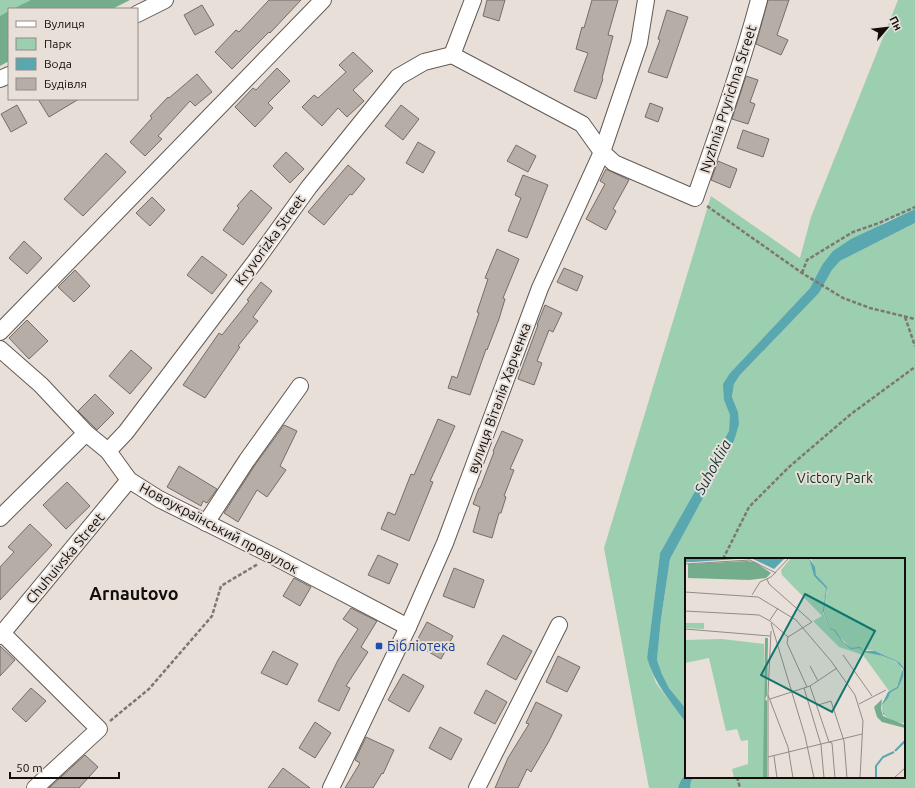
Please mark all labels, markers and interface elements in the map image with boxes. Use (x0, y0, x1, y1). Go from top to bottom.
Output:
legend (8, 8, 138, 100)
north arrow (867, 8, 907, 48)
text: Пн (887, 14, 905, 32)
text: Вулиця (44, 17, 85, 30)
street label: Nyzhnia Pryrichna Street (697, 23, 760, 175)
text: Парк (44, 37, 72, 50)
text: Вода (44, 57, 72, 70)
text: Будівля (44, 77, 87, 90)
street label: Kryvorizka Street (232, 191, 308, 288)
street label: вулиця Віталія Харченка (464, 320, 534, 476)
water label: Suhokliia (690, 437, 734, 498)
park label: Victory Park (797, 470, 873, 486)
street label: Новоукраїнський провулок (137, 479, 301, 577)
street label: Chuhuivska Street (22, 509, 108, 607)
inset map (685, 558, 905, 778)
district label: Arnautovo (89, 583, 179, 603)
place label: Бібліотека (387, 638, 455, 654)
marker: Бібліотека (374, 641, 384, 651)
scale bar (10, 754, 119, 780)
text: 50 m (16, 761, 43, 774)

